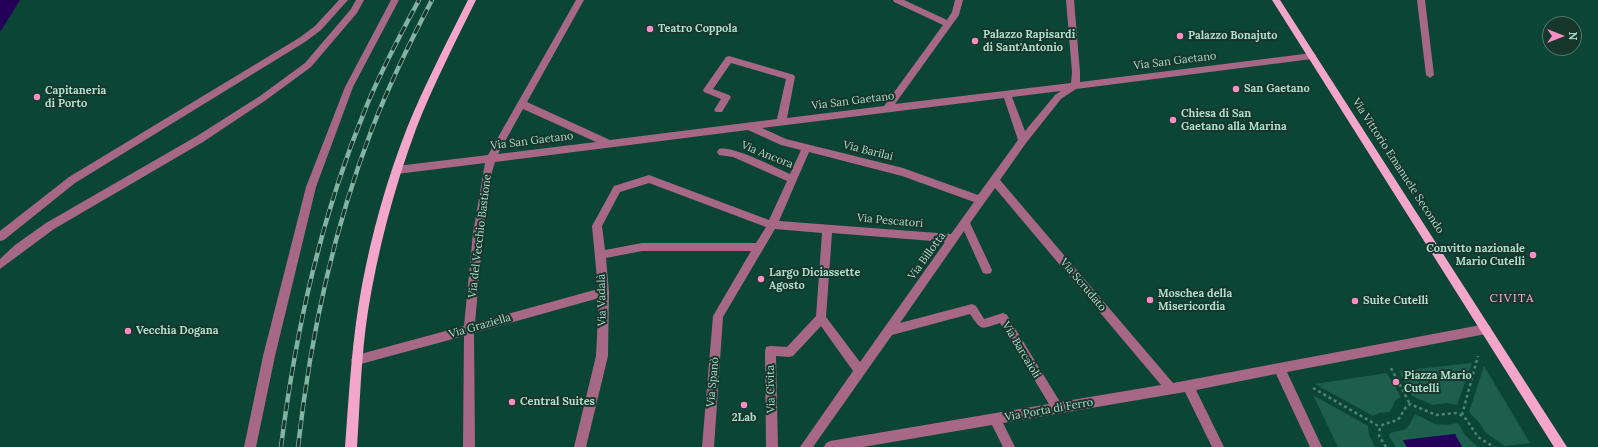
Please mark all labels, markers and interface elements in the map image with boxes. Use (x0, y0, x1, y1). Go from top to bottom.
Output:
north arrow (1542, 16, 1582, 56)
place label: Teatro Coppola (658, 22, 737, 36)
marker: Teatro Coppola (645, 24, 655, 34)
place label: Palazzo Rapisardi di Sant'Antonio (983, 28, 1075, 54)
place label: Palazzo Bonajuto (1188, 29, 1277, 43)
marker: Palazzo Bonajuto (1175, 31, 1185, 41)
text: N (1566, 32, 1580, 40)
marker: Palazzo Rapisardi di Sant'Antonio (970, 36, 980, 46)
street label: Via San Gaetano (1133, 49, 1217, 73)
place label: San Gaetano (1244, 82, 1310, 96)
place label: Capitaneria di Porto (45, 84, 106, 110)
marker: San Gaetano (1231, 84, 1241, 94)
street label: Via San Gaetano (811, 89, 895, 113)
marker: Capitaneria di Porto (32, 92, 42, 102)
street label: Via Vittorio Emanuele Secondo (1349, 96, 1447, 236)
place label: Chiesa di San Gaetano alla Marina (1181, 107, 1287, 133)
marker: Chiesa di San Gaetano alla Marina (1168, 115, 1178, 125)
street label: Via San Gaetano (490, 129, 574, 153)
street label: Via Barilai (842, 138, 894, 164)
street label: Via Ancora (739, 139, 795, 171)
street label: Via del Vecchio Bastione (466, 173, 494, 299)
street label: Via Pescatori (856, 212, 924, 230)
street label: Via Billotta (905, 230, 949, 282)
place label: Convitto nazionale Mario Cutelli (1426, 242, 1525, 268)
marker: Convitto nazionale Mario Cutelli (1528, 250, 1538, 260)
street label: Via Scrudato (1057, 256, 1109, 314)
place label: Largo Diciassette Agosto (769, 266, 860, 292)
street label: Via Vadalà (595, 274, 609, 326)
marker: Largo Diciassette Agosto (756, 274, 766, 284)
place label: Moschea della Misericordia (1158, 287, 1232, 313)
district label: CIVITA (1489, 292, 1535, 306)
place label: Suite Cutelli (1363, 294, 1428, 308)
marker: Moschea della Misericordia (1145, 295, 1155, 305)
marker: Suite Cutelli (1350, 296, 1360, 306)
street label: Via Graziella (448, 311, 512, 341)
street label: Via Barcaioli (999, 320, 1043, 380)
place label: Vecchia Dogana (136, 324, 218, 338)
marker: Vecchia Dogana (123, 326, 133, 336)
street label: Via Spanò (704, 356, 722, 408)
street label: Via Civita (764, 365, 778, 413)
place label: Piazza Mario Cutelli (1404, 369, 1472, 395)
marker: Piazza Mario Cutelli (1391, 377, 1401, 387)
place label: Central Suites (520, 395, 595, 409)
street label: Via Porta di Ferro (1004, 396, 1094, 424)
marker: Central Suites (507, 397, 517, 407)
marker: 2Lab (739, 400, 749, 410)
place label: 2Lab (732, 411, 756, 425)

